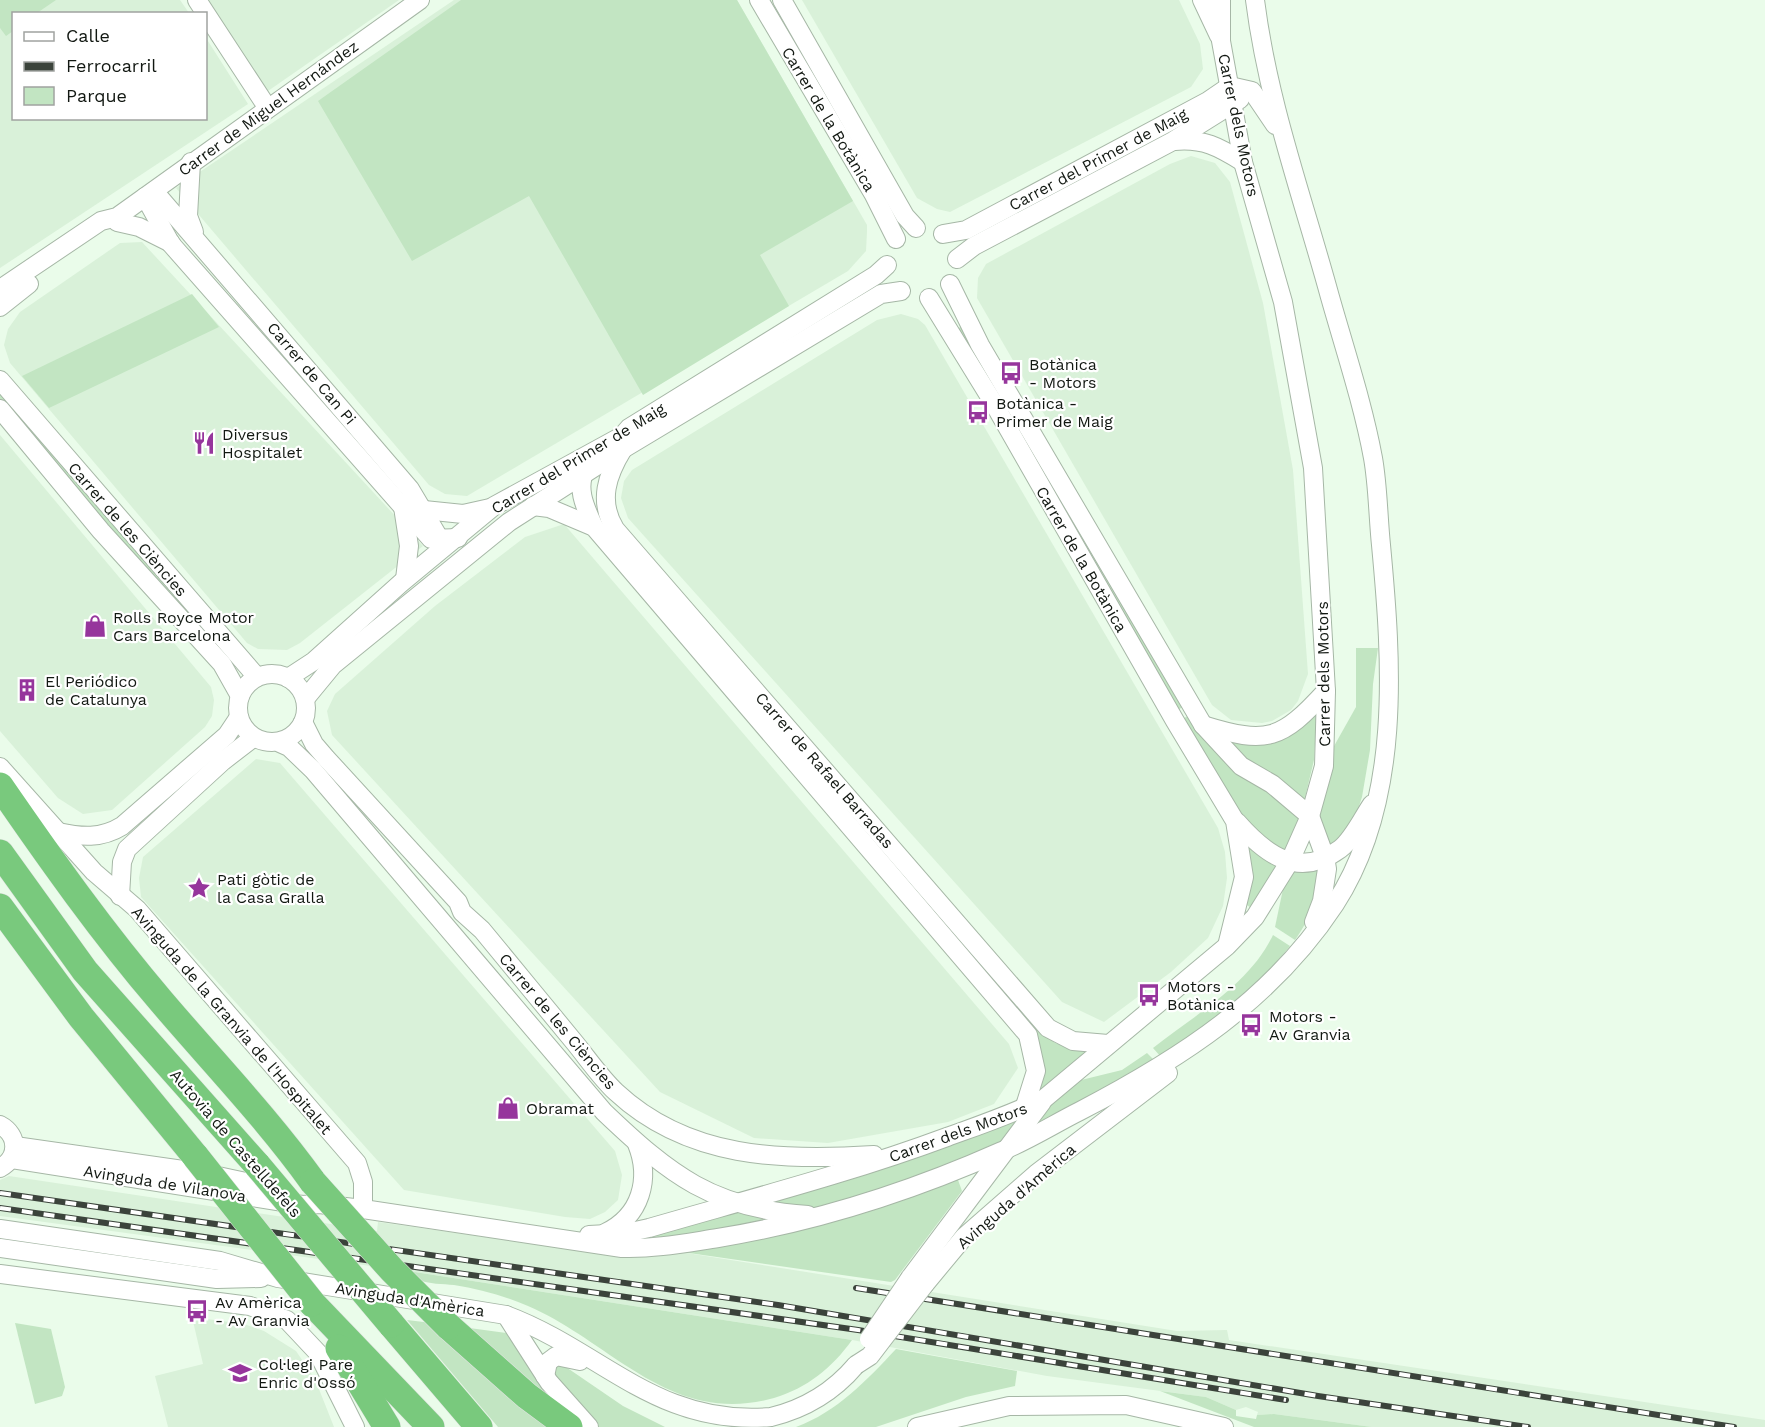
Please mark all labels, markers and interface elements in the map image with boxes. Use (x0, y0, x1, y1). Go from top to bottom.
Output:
legend (12, 12, 207, 120)
text: Calle (66, 25, 110, 46)
street label: Carrer de Miguel Hernández (175, 37, 362, 180)
street label: Carrer de la Botànica (778, 44, 879, 195)
street label: Carrer dels Motors (1214, 52, 1263, 198)
text: Ferrocarril (66, 55, 157, 76)
text: Parque (66, 85, 127, 106)
street label: Carrer del Primer de Maig (1006, 104, 1191, 215)
street label: Carrer de Can Pi (263, 318, 360, 428)
place label: Botànica - Motors (1029, 355, 1097, 392)
bus stop icon: Botànica - Motors (998, 360, 1024, 386)
place label: Botànica - Primer de Maig (996, 394, 1113, 431)
street label: Carrer del Primer de Maig (488, 399, 669, 518)
bus stop icon: Botànica - Primer de Maig (965, 399, 991, 425)
place label: Diversus Hospitalet (222, 425, 303, 462)
restaurant icon: Diversus Hospitalet (191, 430, 217, 456)
street label: Carrer de les Ciències (64, 458, 191, 600)
street label: Carrer de la Botànica (1032, 483, 1131, 636)
street label: Carrer dels Motors (1313, 601, 1334, 747)
place label: Rolls Royce Motor Cars Barcelona (113, 608, 255, 645)
shop icon: Rolls Royce Motor Cars Barcelona (82, 613, 108, 639)
place label: El Periódico de Catalunya (45, 672, 147, 709)
building icon: El Periódico de Catalunya (14, 677, 40, 703)
street label: Carrer de Rafael Barradas (752, 688, 898, 852)
place label: Pati gòtic de la Casa Gralla (217, 870, 324, 907)
place icon: Pati gòtic de la Casa Gralla (186, 875, 212, 901)
street label: Avinguda de la Granvia de l'Hospitalet (128, 903, 336, 1138)
street label: Carrer de les Ciències (495, 949, 620, 1093)
place label: Motors - Botànica (1167, 977, 1235, 1014)
bus stop icon: Motors - Botànica (1136, 982, 1162, 1008)
place label: Motors - Av Granvia (1269, 1007, 1351, 1044)
bus stop icon: Motors - Av Granvia (1238, 1012, 1264, 1038)
street label: Autovia de Castelldefels (166, 1065, 305, 1221)
shop icon: Obramat (495, 1095, 521, 1121)
place label: Obramat (526, 1099, 594, 1118)
street label: Carrer dels Motors (886, 1099, 1030, 1166)
street label: Avinguda d'Amèrica (953, 1140, 1080, 1253)
street label: Avinguda de Vilanova (82, 1161, 248, 1206)
street label: Avinguda d'Amèrica (334, 1278, 486, 1321)
place label: Av Amèrica - Av Granvia (215, 1293, 310, 1330)
bus stop icon: Av Amèrica - Av Granvia (184, 1298, 210, 1324)
place label: Col·legi Pare Enric d'Ossó (258, 1355, 356, 1392)
school or university icon: Col·legi Pare Enric d'Ossó (227, 1360, 253, 1386)

